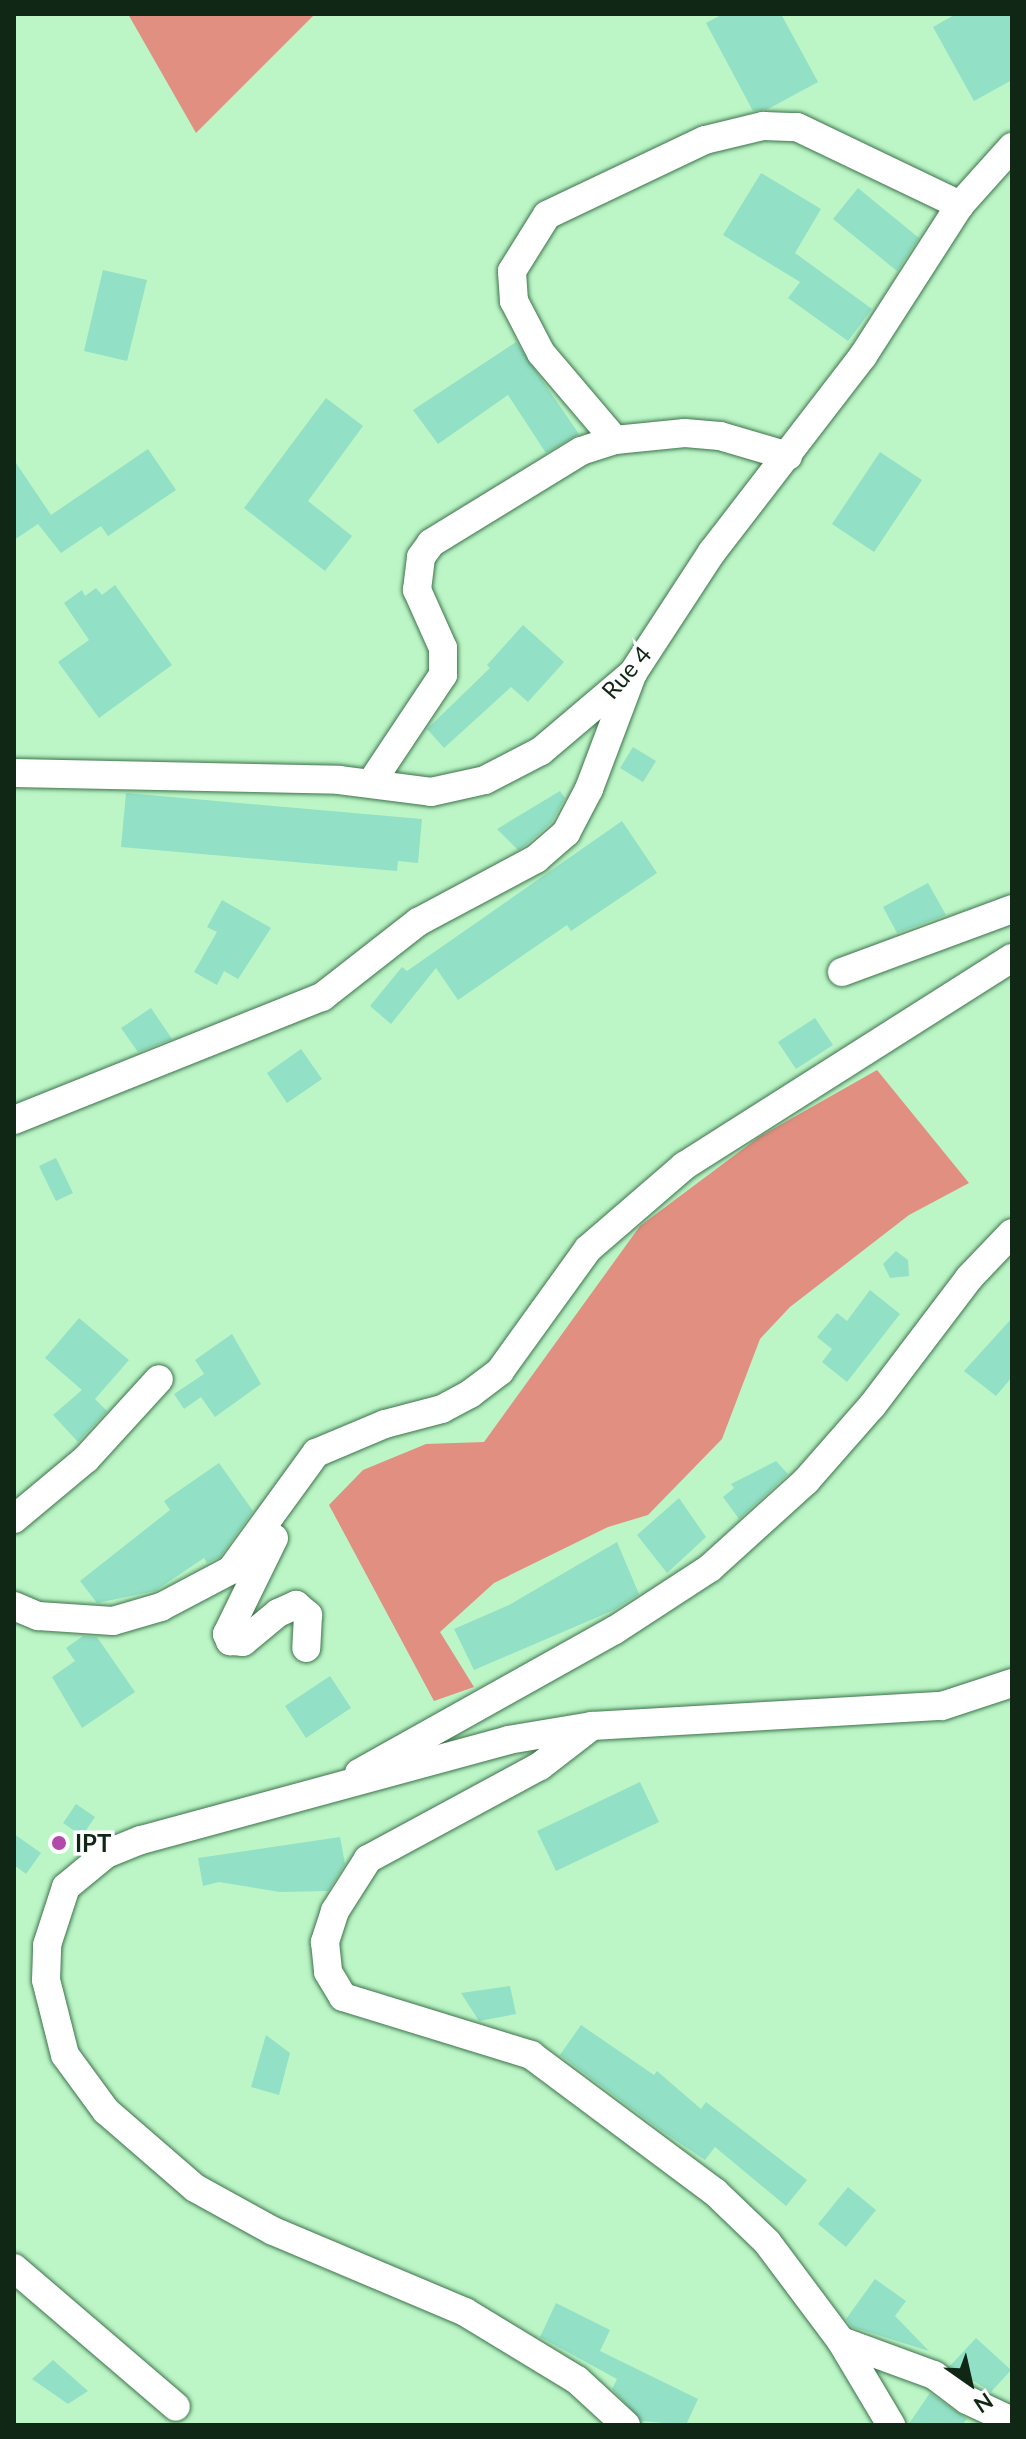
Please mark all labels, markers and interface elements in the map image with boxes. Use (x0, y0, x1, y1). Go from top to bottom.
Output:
street label: Rue 4 (595, 640, 657, 704)
place label: IPT (75, 1829, 111, 1857)
marker: IPT (50, 1834, 68, 1852)
north arrow (930, 2343, 1010, 2423)
text: N (969, 2387, 998, 2419)

